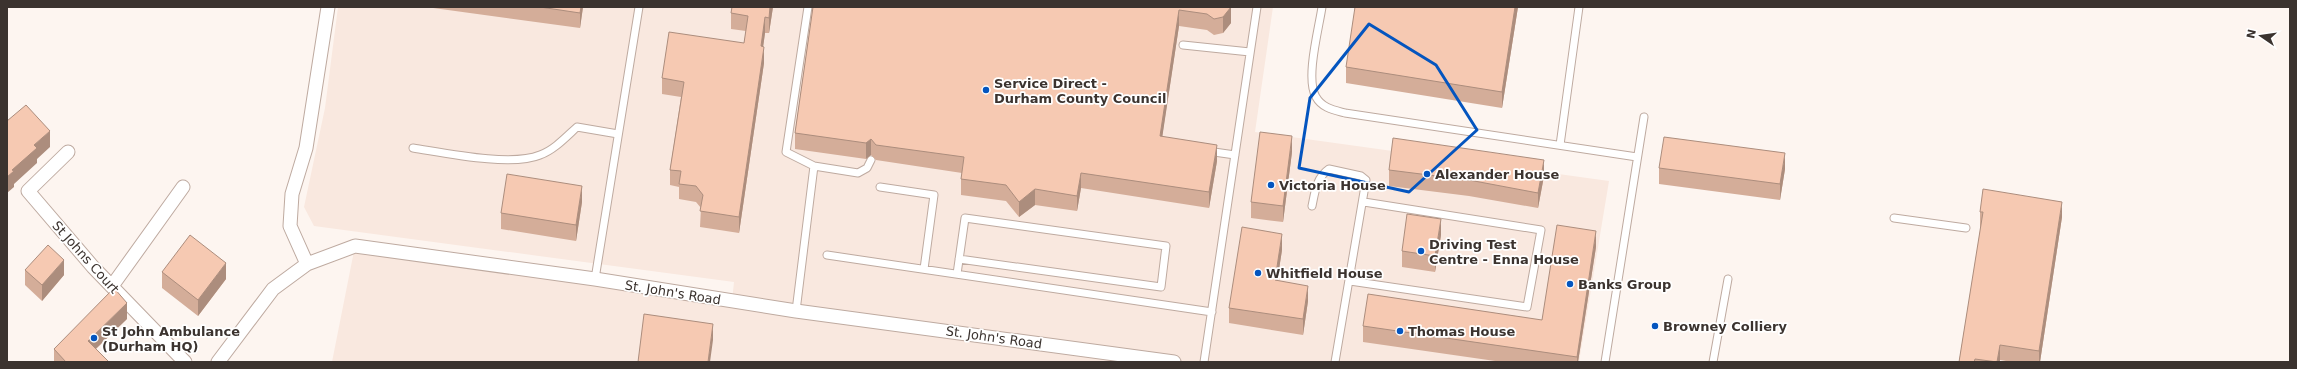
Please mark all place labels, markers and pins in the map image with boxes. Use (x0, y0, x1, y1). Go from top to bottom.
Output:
place label: Service Direct - Durham County Council (994, 76, 1166, 106)
marker: Service Direct - Durham County Council (981, 85, 991, 95)
place label: Alexander House (1435, 167, 1560, 182)
marker: Alexander House (1422, 169, 1432, 179)
place label: Victoria House (1279, 178, 1386, 193)
marker: Victoria House (1266, 180, 1276, 190)
place label: Driving Test Centre - Enna House (1429, 237, 1579, 267)
marker: Driving Test Centre - Enna House (1416, 246, 1426, 256)
place label: Whitfield House (1266, 266, 1383, 281)
marker: Whitfield House (1253, 268, 1263, 278)
place label: Banks Group (1578, 277, 1671, 292)
marker: Banks Group (1565, 279, 1575, 289)
place label: Browney Colliery (1663, 319, 1787, 334)
marker: Browney Colliery (1650, 321, 1660, 331)
place label: St John Ambulance (Durham HQ) (102, 324, 240, 354)
place label: Thomas House (1408, 324, 1515, 339)
marker: Thomas House (1395, 326, 1405, 336)
marker: St John Ambulance (Durham HQ) (89, 333, 99, 343)

